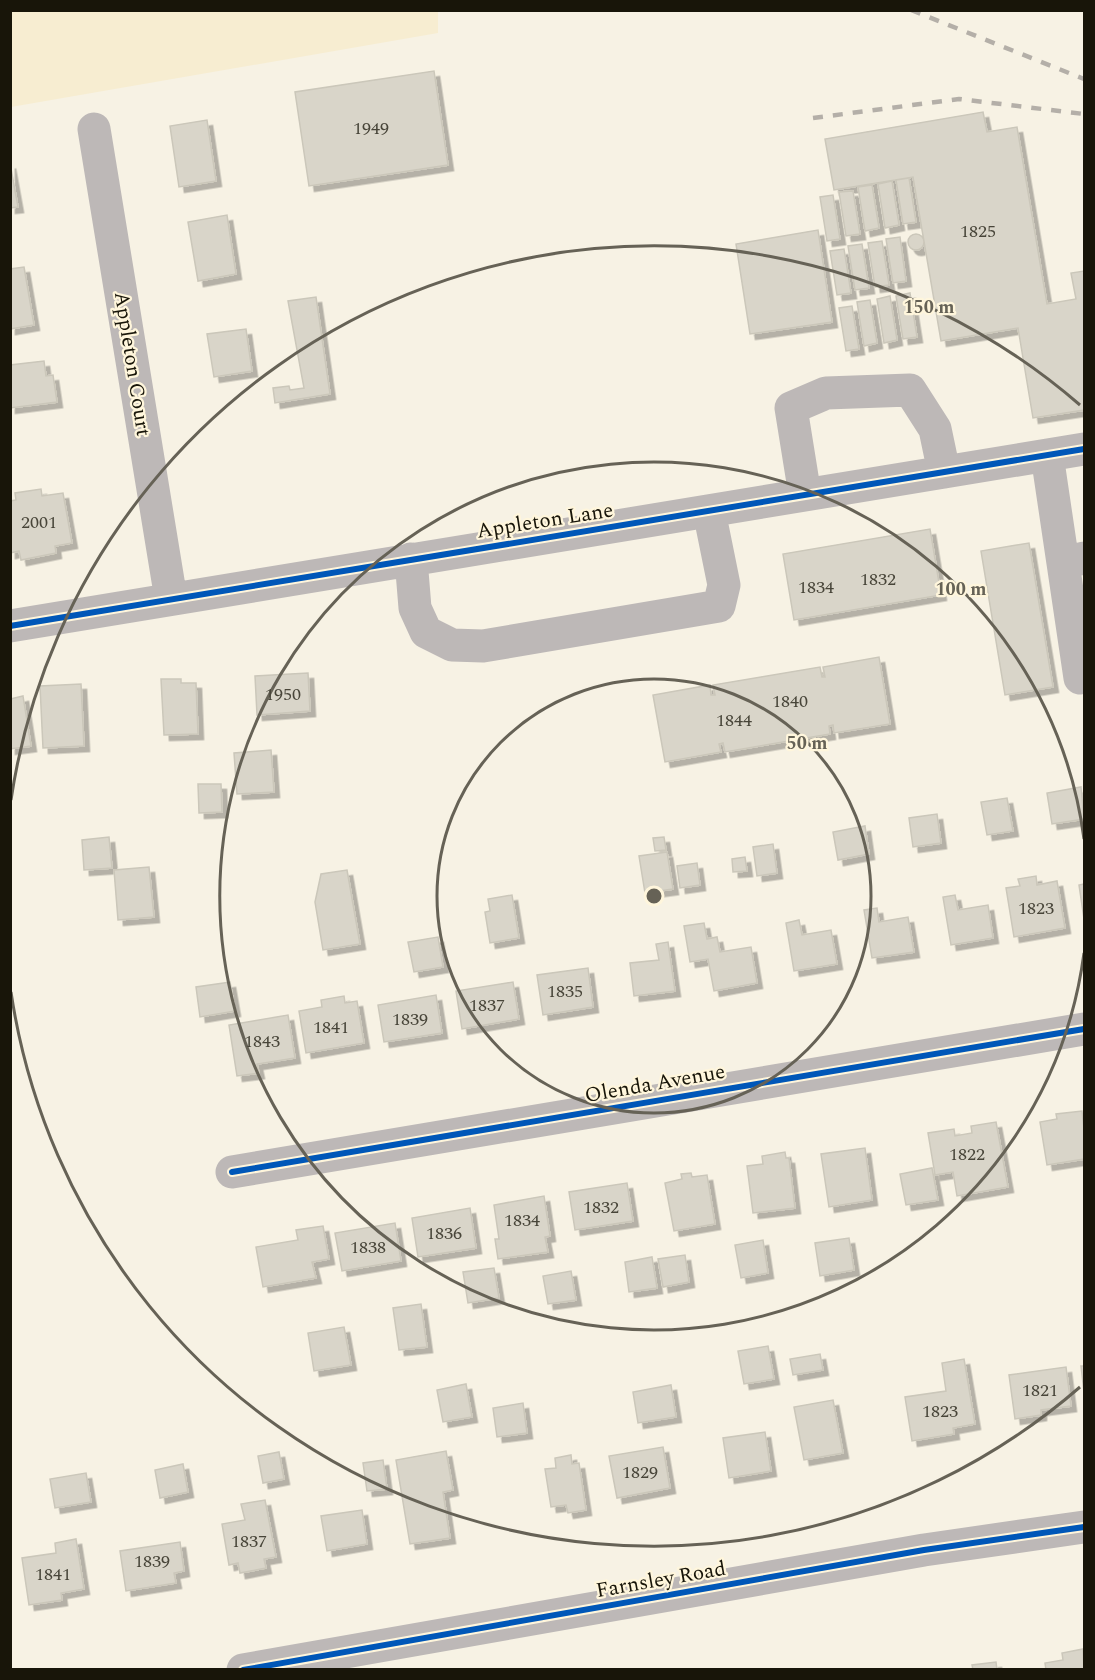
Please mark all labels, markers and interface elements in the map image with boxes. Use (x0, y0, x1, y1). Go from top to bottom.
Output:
house number: 1949 (353, 115, 389, 142)
house number: 1825 (960, 218, 996, 245)
street label: Appleton Court (105, 289, 159, 439)
text: 150 m (903, 294, 955, 321)
street label: Appleton Lane (474, 494, 616, 548)
house number: 2001 (21, 509, 57, 536)
house number: 1832 (860, 566, 896, 593)
house number: 1834 (798, 574, 834, 601)
text: 100 m (935, 576, 987, 603)
house number: 1950 (265, 681, 301, 708)
house number: 1840 (772, 688, 808, 715)
house number: 1844 (716, 707, 752, 734)
text: 50 m (787, 730, 827, 757)
centre of rings (644, 886, 664, 906)
house number: 1823 (1018, 895, 1054, 922)
house number: 1835 (547, 978, 583, 1005)
house number: 1837 (469, 992, 505, 1019)
house number: 1839 (392, 1006, 428, 1033)
house number: 1841 (313, 1014, 349, 1041)
house number: 1843 (244, 1028, 280, 1055)
street label: Olenda Avenue (582, 1056, 728, 1112)
house number: 1822 (949, 1141, 985, 1168)
house number: 1832 (583, 1194, 619, 1221)
house number: 1834 (504, 1207, 540, 1234)
house number: 1836 (426, 1220, 462, 1247)
house number: 1838 (350, 1234, 386, 1261)
house number: 1821 (1022, 1377, 1058, 1404)
house number: 1823 (922, 1398, 958, 1425)
house number: 1829 (622, 1459, 658, 1486)
house number: 1837 (231, 1528, 267, 1555)
house number: 1839 (134, 1548, 170, 1575)
street label: Farnsley Road (594, 1553, 728, 1607)
house number: 1841 (35, 1561, 71, 1588)

